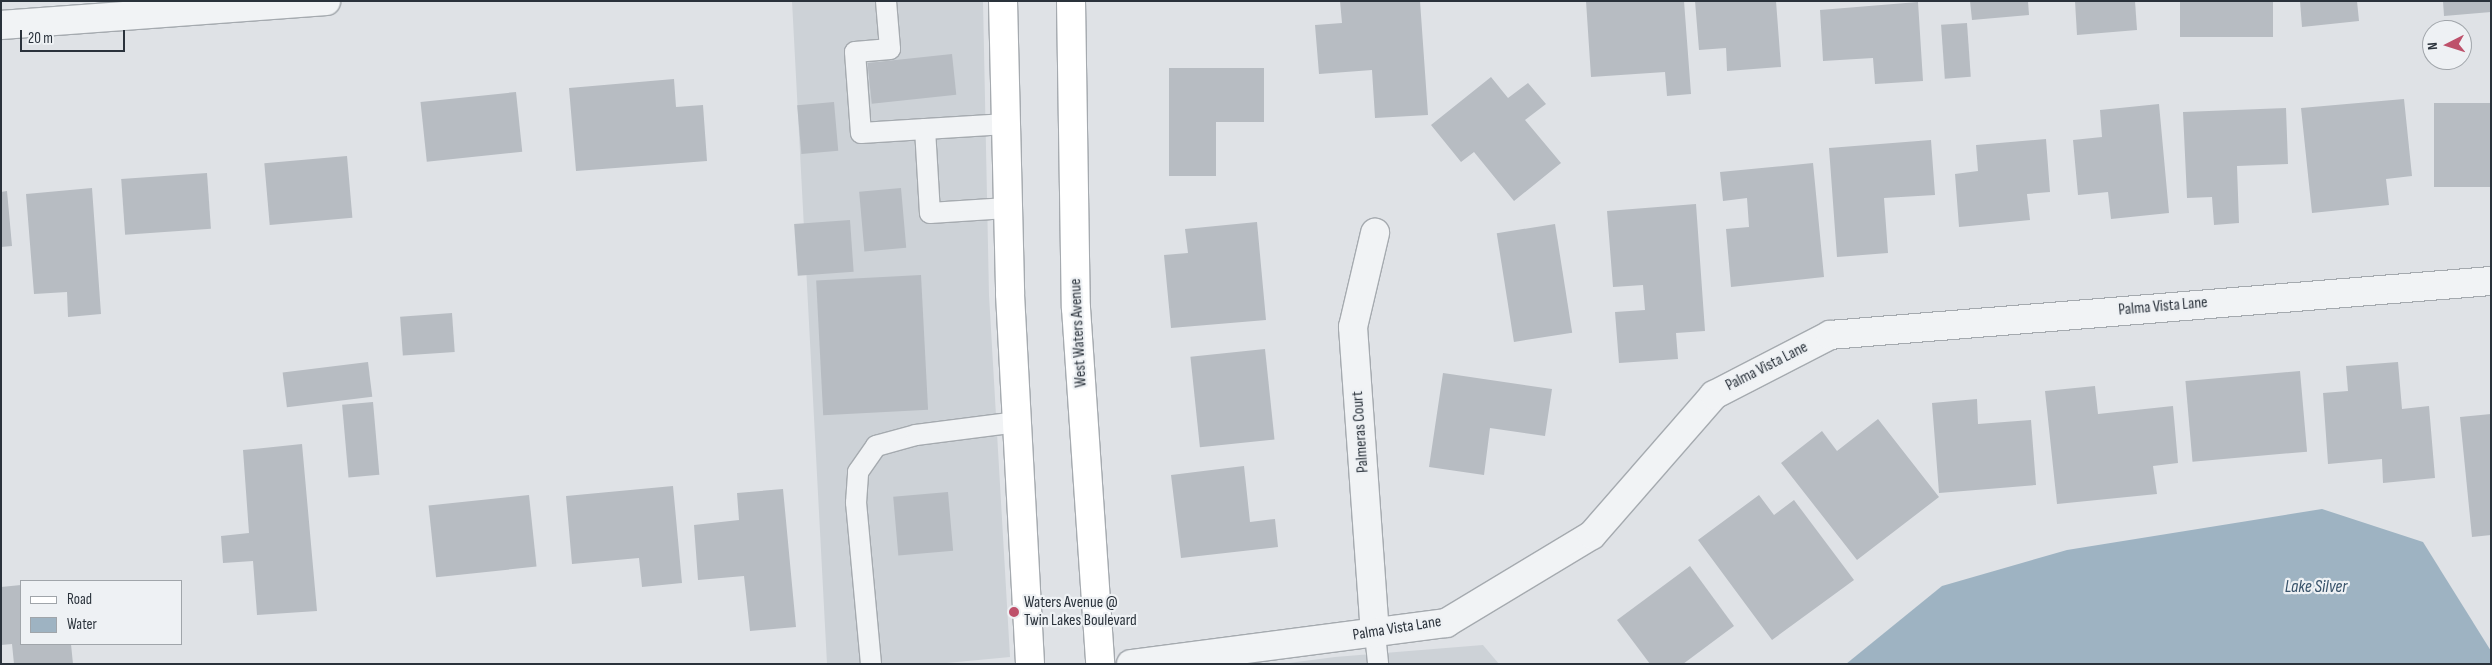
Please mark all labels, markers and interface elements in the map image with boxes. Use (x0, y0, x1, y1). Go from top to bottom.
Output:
scale bar (22, 20, 128, 52)
north arrow (2422, 20, 2472, 70)
text: 20 m (28, 29, 53, 48)
text: N (2424, 42, 2441, 51)
street label: West Waters Avenue (1067, 278, 1091, 388)
street label: Palma Vista Lane (2118, 294, 2208, 320)
street label: Palma Vista Lane (1723, 338, 1811, 396)
street label: Palmeras Court (1349, 391, 1373, 473)
water label: Lake Silver (2285, 576, 2347, 598)
legend (20, 580, 182, 645)
text: Road (67, 590, 92, 609)
place label: Waters Avenue @ Twin Lakes Boulevard (1024, 593, 1137, 631)
marker: Waters Avenue @ Twin Lakes Boulevard (1008, 606, 1020, 618)
street label: Palma Vista Lane (1351, 613, 1443, 645)
text: Water (67, 615, 97, 634)

